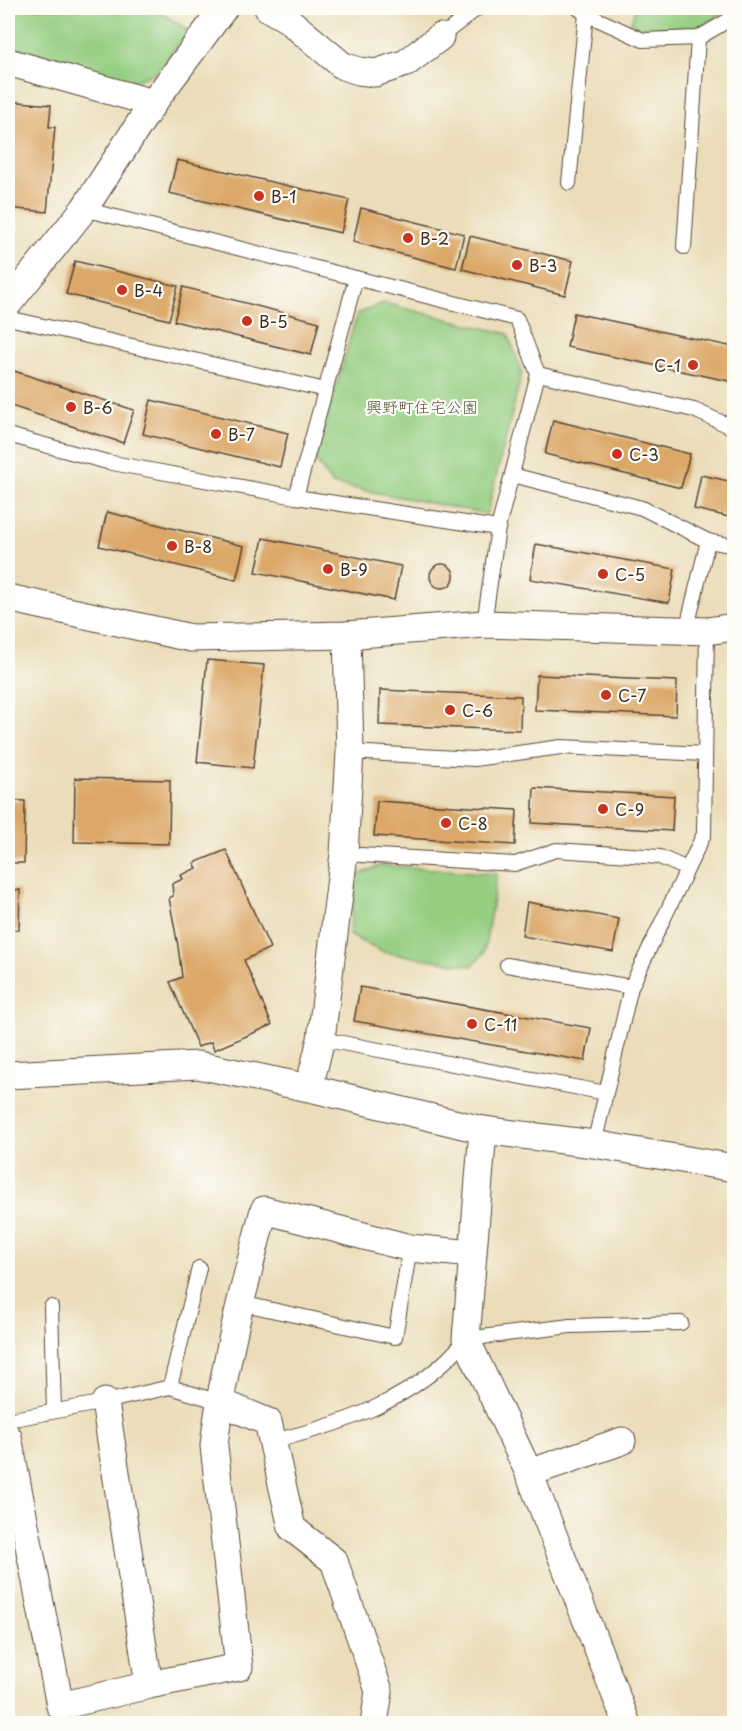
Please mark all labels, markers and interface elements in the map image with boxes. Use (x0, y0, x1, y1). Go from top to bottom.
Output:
place label: B-1 (271, 184, 296, 208)
marker: B-1 (252, 189, 266, 203)
place label: B-2 (420, 226, 449, 250)
marker: B-2 (401, 231, 415, 245)
place label: B-3 (529, 253, 557, 277)
marker: B-3 (510, 258, 524, 272)
place label: B-4 (134, 278, 163, 302)
marker: B-4 (115, 283, 129, 297)
place label: B-5 (259, 309, 288, 333)
marker: B-5 (240, 314, 254, 328)
place label: C-1 (654, 353, 681, 377)
marker: C-1 (686, 358, 700, 372)
park label: 興野町住宅公園 (366, 394, 478, 418)
place label: B-6 (83, 395, 113, 419)
marker: B-6 (64, 400, 78, 414)
place label: B-7 (228, 422, 255, 446)
marker: B-7 (209, 427, 223, 441)
place label: C-3 (629, 442, 659, 466)
marker: C-3 (610, 447, 624, 461)
place label: B-8 (184, 534, 212, 558)
marker: B-8 (165, 539, 179, 553)
place label: B-9 (340, 557, 368, 581)
marker: B-9 (321, 562, 335, 576)
place label: C-5 (615, 562, 645, 586)
marker: C-5 (596, 567, 610, 581)
place label: C-7 (618, 683, 646, 707)
marker: C-7 (599, 688, 613, 702)
place label: C-6 (462, 698, 493, 722)
marker: C-6 (443, 703, 457, 717)
place label: C-9 (615, 797, 644, 821)
marker: C-9 (596, 802, 610, 816)
place label: C-8 (458, 811, 488, 835)
marker: C-8 (439, 816, 453, 830)
place label: C-11 (484, 1012, 517, 1036)
marker: C-11 (465, 1017, 479, 1031)

